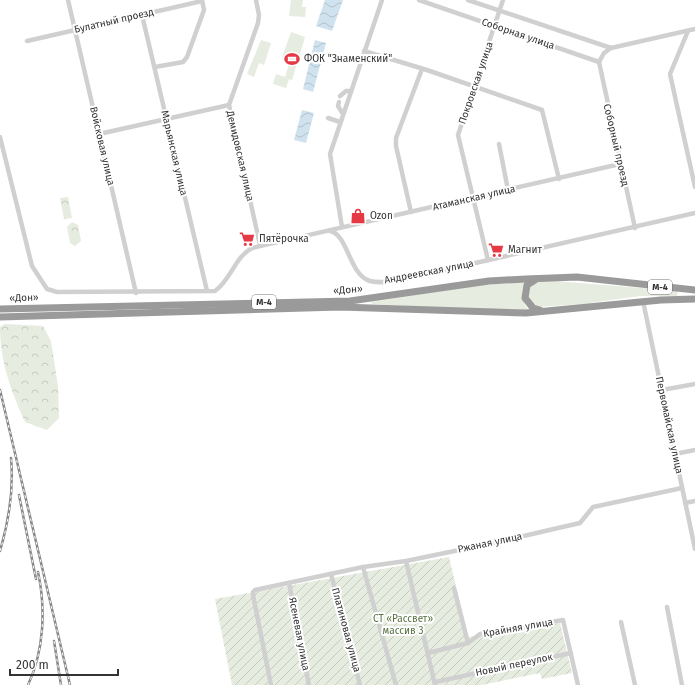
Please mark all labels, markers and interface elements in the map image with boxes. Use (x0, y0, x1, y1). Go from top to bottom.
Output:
street label: Булатный проезд (73, 6, 155, 36)
street label: Соборная улица (480, 16, 556, 52)
street label: Покровская улица (456, 40, 496, 126)
sports icon: ФОК "Знаменский" (283, 50, 301, 68)
place label: ФОК "Знаменский" (304, 53, 392, 65)
street label: Соборный проезд (601, 103, 631, 188)
street label: Войсковая улица (87, 105, 117, 187)
street label: Марьянская улица (158, 109, 190, 197)
street label: Демидовская улица (224, 109, 256, 202)
street label: Атаманская улица (431, 183, 517, 213)
shop icon: Ozon (349, 207, 367, 225)
place label: Ozon (370, 210, 393, 222)
supermarket icon: Пятёрочка (238, 230, 256, 248)
place label: Пятёрочка (259, 232, 309, 245)
supermarket icon: Магнит (487, 241, 505, 259)
place label: Магнит (508, 244, 542, 256)
street label: Андреевская улица (383, 257, 475, 287)
road number: М-4 (648, 280, 672, 294)
street label: «Дон» (333, 283, 363, 297)
street label: «Дон» (9, 291, 39, 305)
road number: М-4 (252, 295, 276, 309)
street label: Первомайская улица (653, 375, 685, 475)
street label: Ржаная улица (457, 530, 523, 556)
street label: Платиновая улица (329, 586, 363, 674)
street label: Ясеневая улица (286, 596, 312, 672)
park label: СТ «Рассвет» массив 3 (373, 613, 433, 637)
street label: Крайняя улица (482, 616, 554, 640)
scale bar (10, 651, 118, 677)
street label: Новый переулок (474, 651, 554, 679)
text: 200 m (16, 658, 49, 672)

